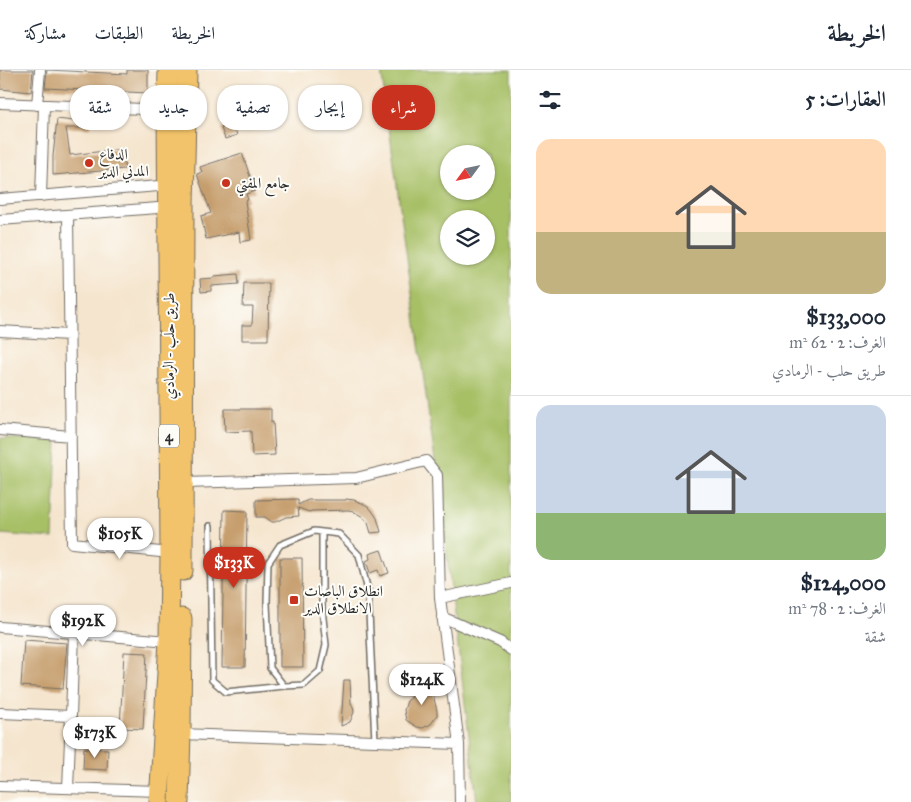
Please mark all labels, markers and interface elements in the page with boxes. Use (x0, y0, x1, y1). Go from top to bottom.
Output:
text: الخريطة (828, 18, 886, 48)
text: مشاركة (25, 22, 66, 44)
text: الطبقات (94, 22, 143, 44)
text: الخريطة (171, 22, 215, 44)
chip: شقة (70, 85, 130, 130)
chip: جديد (140, 85, 207, 130)
chip: تصفية (217, 85, 288, 130)
chip: إيجار (298, 85, 362, 130)
chip: شراء (372, 85, 435, 130)
icon: filters (536, 86, 564, 114)
text: العقارات: 5 (805, 86, 886, 112)
place label: الدفاع المدني الدير (97, 145, 149, 183)
north arrow (440, 145, 495, 200)
map controls (440, 145, 495, 265)
marker: الدفاع المدني الدير (83, 157, 95, 169)
icon: home (666, 172, 756, 262)
place label: جامع المفتي (236, 174, 290, 197)
marker: جامع المفتي (220, 177, 232, 189)
button: layers (440, 210, 495, 265)
street label: طريق حلب - الرمادي (160, 293, 181, 399)
text: $133,000 (806, 304, 886, 330)
text: الغرف: 2 · 62 m² (789, 333, 886, 352)
text: طريق حلب - الرمادي (772, 361, 886, 380)
road number: 4 (159, 424, 179, 448)
icon: home (666, 437, 756, 527)
pin: $105K (85, 518, 155, 560)
text: $105K (98, 524, 142, 543)
pin: $133K (199, 546, 269, 589)
text: $133K (214, 553, 254, 572)
text: $124,000 (800, 570, 886, 596)
place label: انطلاق الباصات الانطلاق الدير (302, 582, 383, 617)
marker: انطلاق الباصات الانطلاق الدير (288, 594, 300, 606)
text: الغرف: 2 · 78 m² (788, 599, 886, 618)
pin: $192K (48, 604, 118, 647)
text: $192K (61, 611, 105, 630)
text: شقة (865, 627, 886, 646)
pin: $124K (387, 664, 457, 706)
text: $124K (400, 670, 444, 689)
pin: $173K (60, 716, 130, 759)
text: $173K (74, 723, 116, 742)

